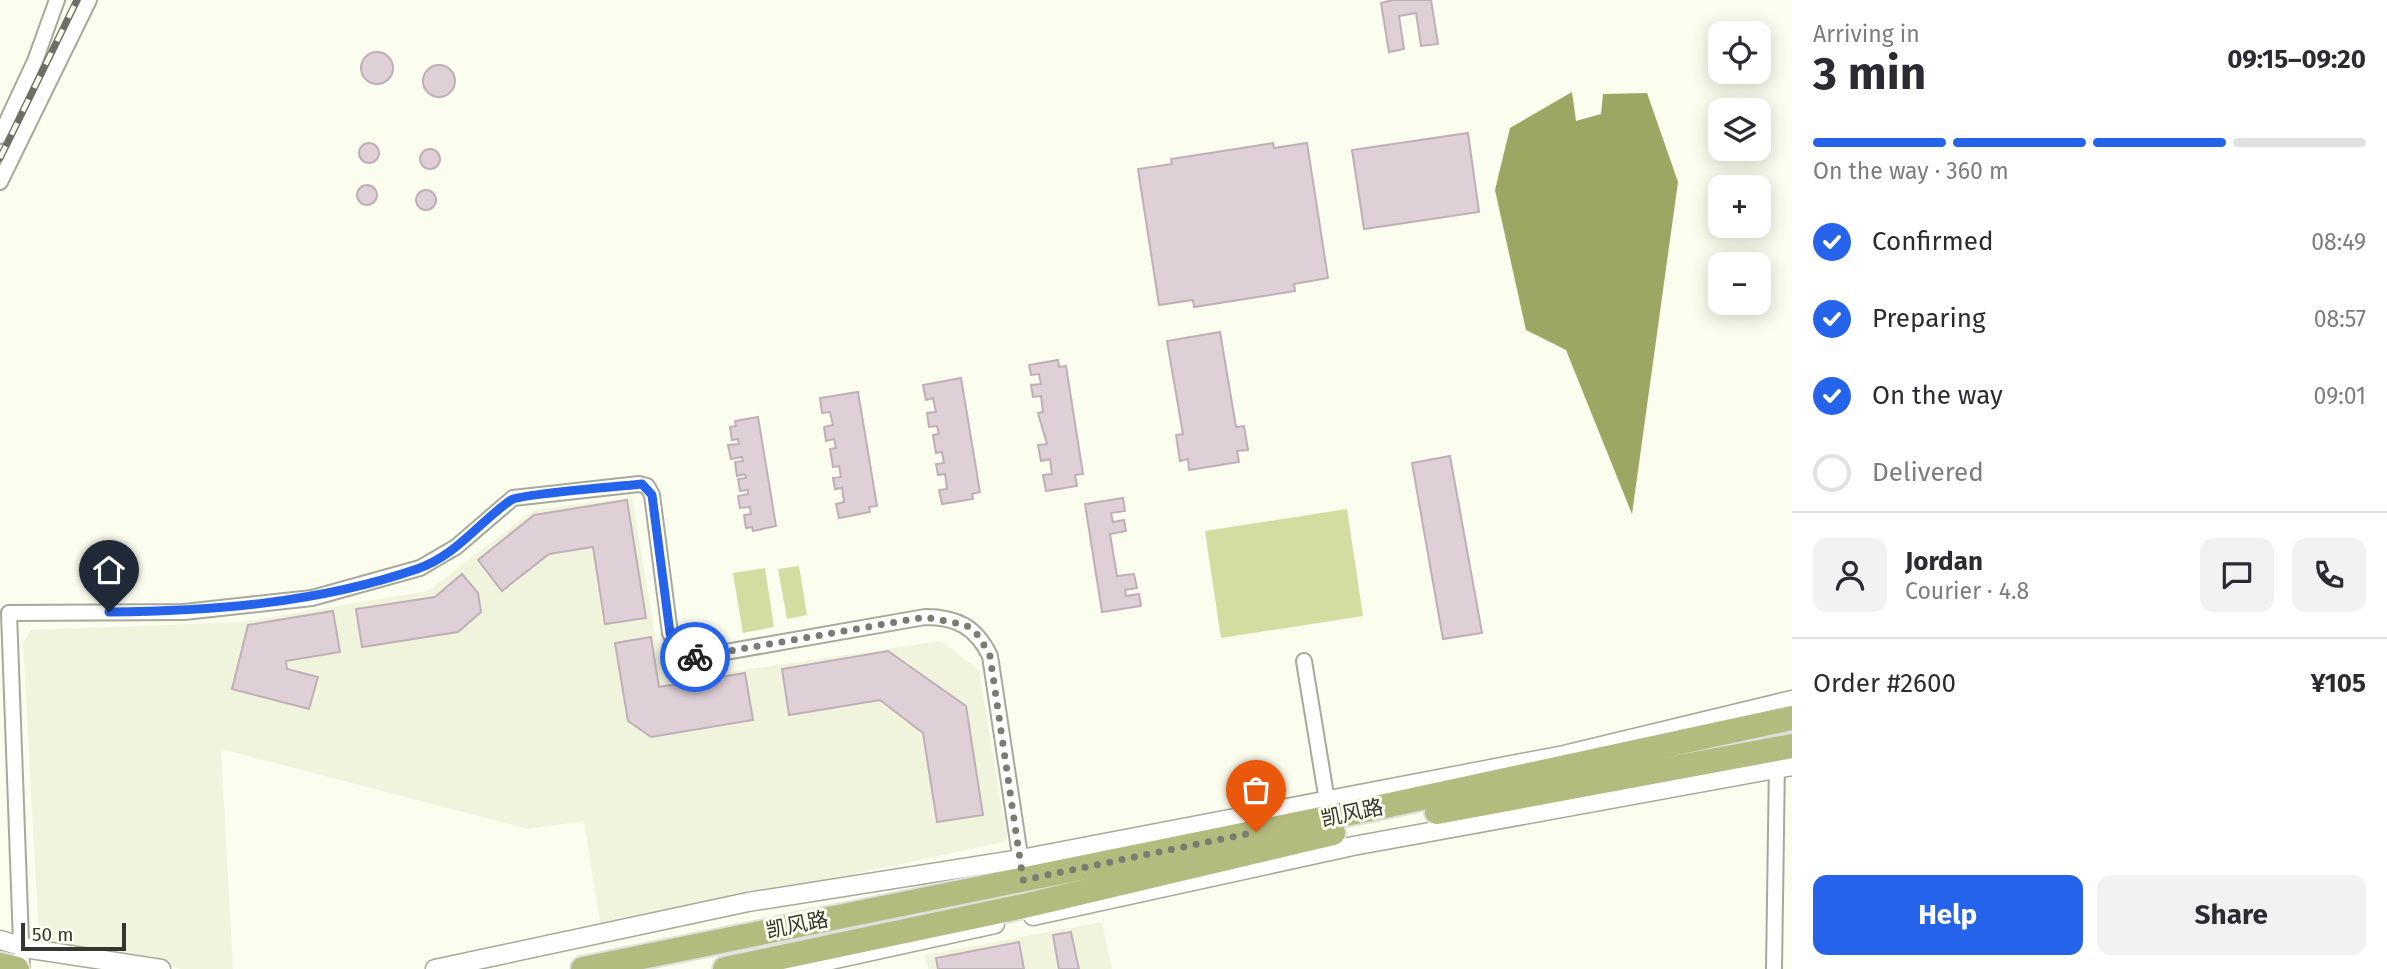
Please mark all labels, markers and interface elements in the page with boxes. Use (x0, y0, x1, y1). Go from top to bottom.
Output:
text: Arriving in (1813, 20, 1920, 48)
map controls (1708, 21, 1771, 315)
button: locate (1708, 21, 1771, 84)
text: 09:15–09:20 (2227, 44, 2366, 75)
text: 3 min (1813, 46, 1926, 101)
button: layers (1708, 98, 1771, 161)
text: On the way · 360 m (1813, 157, 2009, 185)
button: + (1708, 175, 1771, 238)
icon: check (1813, 223, 1851, 261)
text: Confirmed (1872, 226, 1993, 257)
text: 08:49 (2311, 228, 2366, 256)
button: − (1708, 252, 1771, 315)
icon: check (1813, 300, 1851, 338)
text: Preparing (1872, 303, 1985, 334)
text: 08:57 (2314, 305, 2366, 333)
icon: check (1813, 377, 1851, 415)
text: On the way (1872, 380, 2003, 411)
text: 09:01 (2314, 382, 2366, 410)
text: Delivered (1872, 457, 1984, 488)
button: person (1813, 538, 1887, 612)
button: chat (2200, 538, 2274, 612)
button: phone (2292, 538, 2366, 612)
pin (79, 540, 139, 612)
text: Jordan (1905, 546, 1983, 577)
icon: home (90, 551, 128, 589)
text: Courier · 4.8 (1905, 577, 2029, 605)
courier (660, 622, 730, 692)
icon: bike (676, 638, 714, 676)
text: Order #2600 (1813, 668, 1956, 699)
text: ¥105 (2311, 668, 2366, 699)
pin (1226, 760, 1286, 832)
icon: bag (1237, 771, 1275, 809)
street label: 凯风路 (1318, 794, 1386, 832)
button: Help (1813, 875, 2083, 955)
button: Share (2097, 875, 2366, 955)
street label: 凯风路 (764, 906, 830, 944)
scale bar (21, 920, 126, 952)
text: 50 m (32, 923, 73, 946)

